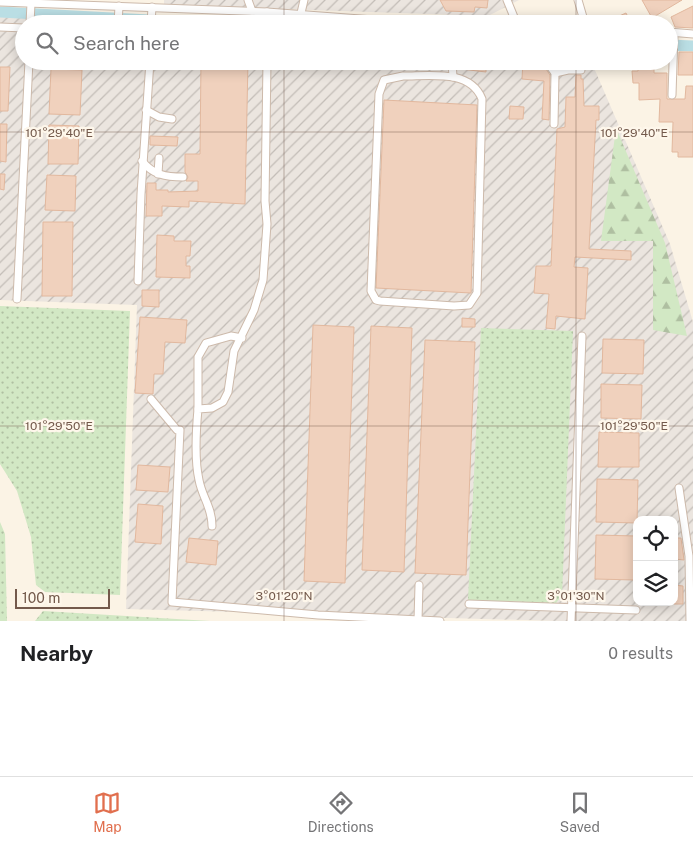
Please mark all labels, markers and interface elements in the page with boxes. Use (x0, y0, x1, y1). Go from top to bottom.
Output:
search box (15, 15, 678, 70)
icon: search (33, 29, 61, 57)
text: Search here (73, 32, 180, 54)
text: 101°29'40"E (25, 126, 93, 140)
text: 101°29'40"E (600, 126, 668, 140)
text: 101°29'50"E (25, 419, 93, 433)
text: 101°29'50"E (600, 419, 668, 433)
map controls (633, 516, 678, 606)
button: locate (633, 516, 678, 561)
button: layers (633, 561, 678, 606)
scale bar (15, 586, 110, 609)
text: 3°01'20"N (256, 589, 312, 603)
text: 3°01'30"N (547, 589, 605, 603)
text: 100 m (22, 590, 60, 606)
text: Nearby (20, 641, 93, 666)
text: 0 results (608, 644, 673, 663)
tab: Map (93, 789, 122, 835)
tab: Directions (308, 789, 374, 835)
tab: Saved (560, 789, 600, 835)

